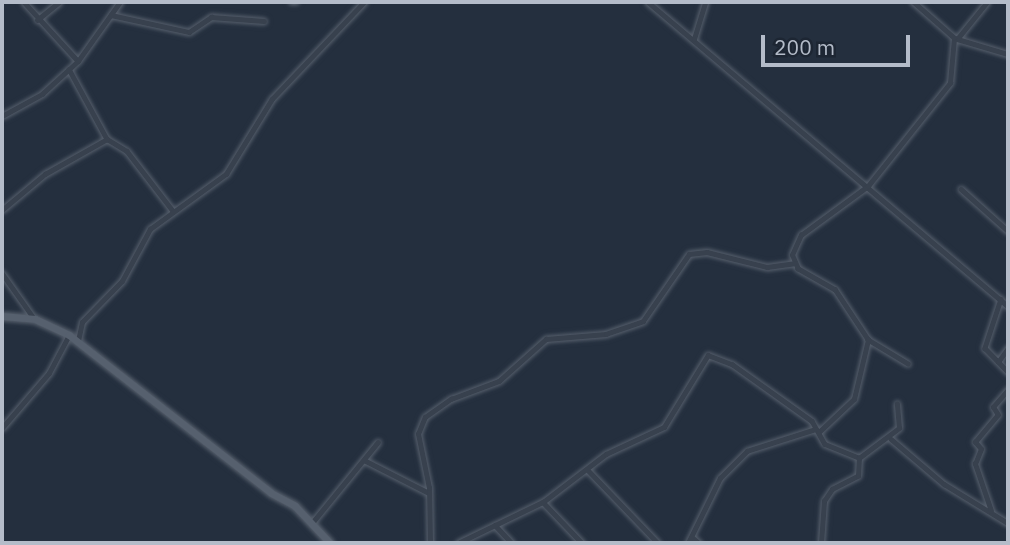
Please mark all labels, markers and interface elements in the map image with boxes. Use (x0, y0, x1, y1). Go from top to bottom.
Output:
scale bar (765, 21, 914, 65)
text: 200 m (774, 33, 835, 61)

